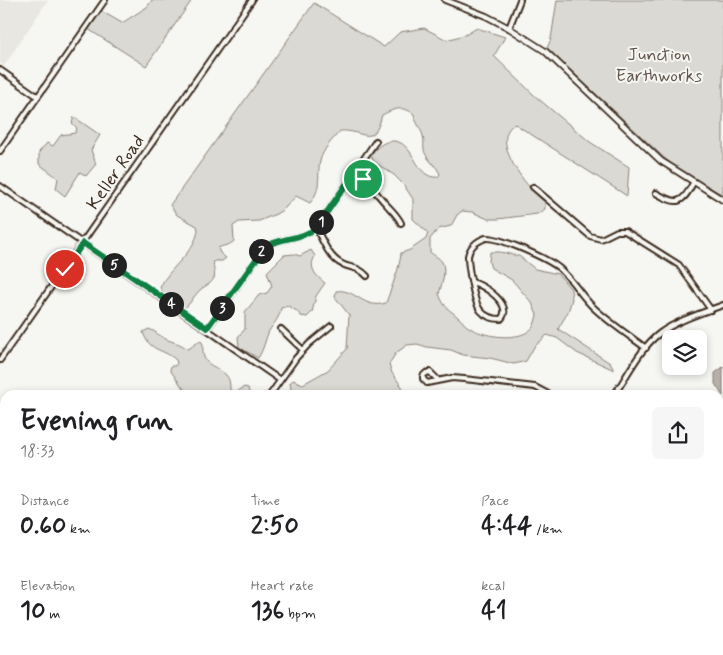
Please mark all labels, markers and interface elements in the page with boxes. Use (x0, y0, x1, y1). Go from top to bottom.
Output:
park label: Junction Earthworks (616, 43, 702, 88)
street label: Keller Road (81, 130, 150, 215)
pin (342, 158, 384, 200)
icon: arrive (349, 165, 377, 193)
pin: 1 (308, 210, 334, 234)
text: 1 (318, 213, 325, 231)
pin: 2 (248, 238, 274, 264)
text: 2 (258, 242, 265, 260)
pin (44, 248, 86, 290)
pin: 5 (102, 252, 126, 278)
icon: check (51, 255, 79, 283)
text: 5 (110, 256, 119, 274)
pin: 4 (158, 292, 184, 316)
text: 4 (167, 295, 176, 313)
pin: 3 (210, 296, 234, 320)
text: 3 (219, 299, 226, 317)
map controls (662, 330, 707, 375)
button: layers (662, 330, 707, 375)
text: Evening run (20, 403, 173, 440)
button: share (652, 407, 704, 459)
text: 18:33 (20, 441, 54, 462)
text: Distance (20, 492, 69, 510)
text: Time (251, 492, 280, 510)
text: Pace (481, 492, 509, 510)
text: 0.60 (20, 510, 66, 543)
text: 2:50 (251, 510, 299, 543)
text: 4:44 (481, 510, 532, 543)
text: km (66, 520, 91, 538)
text: /km (532, 520, 563, 538)
text: Elevation (20, 577, 75, 595)
text: Heart rate (251, 577, 314, 595)
text: kcal (481, 577, 505, 595)
text: 10 (20, 595, 45, 628)
text: 136 (251, 595, 284, 628)
text: 41 (481, 595, 507, 628)
text: m (45, 605, 60, 623)
text: bpm (284, 605, 316, 623)

